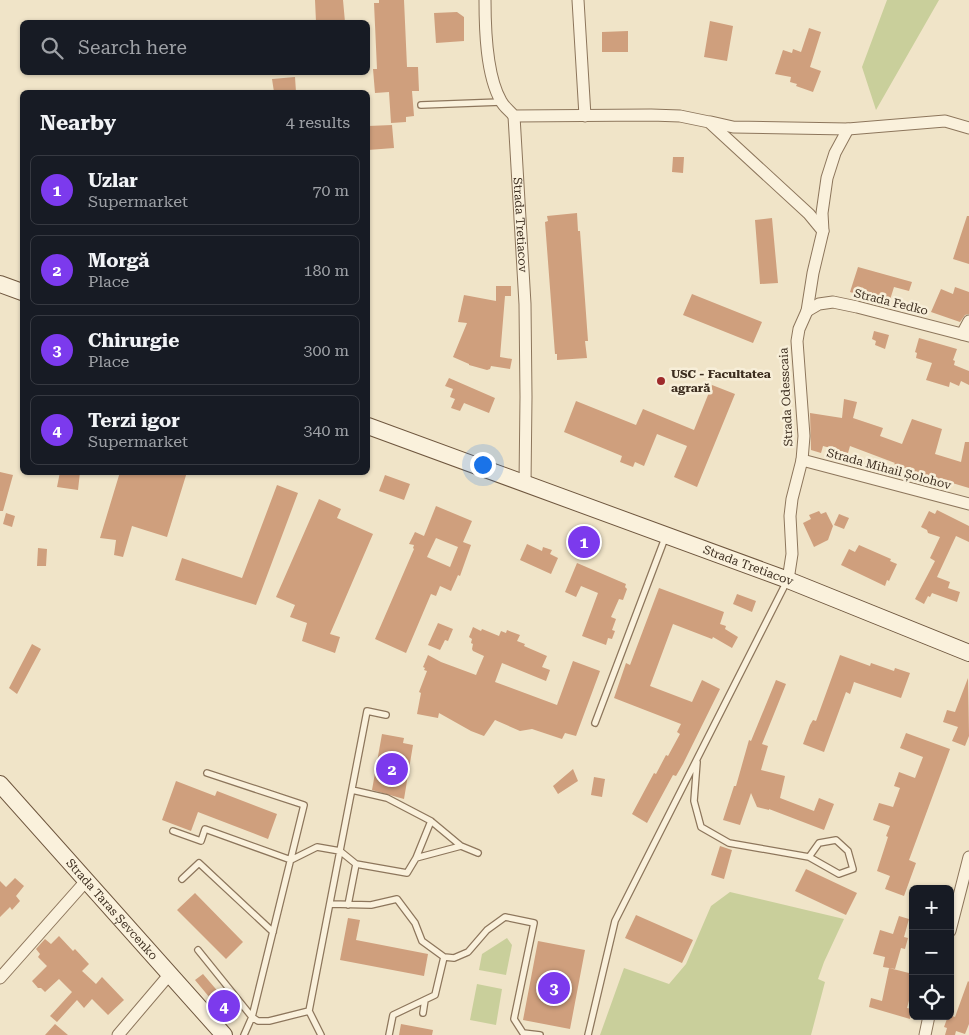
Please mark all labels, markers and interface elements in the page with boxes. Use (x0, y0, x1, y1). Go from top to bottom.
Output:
search box (20, 20, 370, 75)
icon: search (38, 34, 66, 62)
text: Search here (78, 36, 187, 59)
text: Nearby (40, 111, 116, 135)
text: 4 results (286, 113, 350, 132)
text: Uzlar (88, 169, 138, 192)
street label: Strada Tretiacov (511, 177, 530, 273)
text: 1 (53, 181, 61, 200)
text: 70 m (312, 181, 349, 200)
text: Supermarket (88, 192, 188, 211)
text: Morgă (88, 249, 150, 272)
text: 2 (53, 261, 61, 280)
text: 180 m (303, 261, 349, 280)
text: Place (88, 272, 129, 291)
street label: Strada Fedko (852, 286, 930, 318)
text: Chirurgie (88, 329, 179, 352)
text: 3 (53, 341, 61, 360)
text: 300 m (303, 341, 349, 360)
street label: Strada Odesscaia (776, 347, 796, 447)
text: Place (88, 352, 129, 371)
place label: USC - Facultatea agrară (671, 367, 771, 395)
marker: USC - Facultatea agrară (655, 375, 667, 387)
text: Terzi igor (88, 409, 180, 432)
text: 4 (53, 421, 61, 440)
text: 340 m (303, 421, 349, 440)
text: Supermarket (88, 432, 188, 451)
street label: Strada Mihail Șolohov (825, 446, 953, 493)
your location (470, 452, 496, 478)
pin: 1 (568, 523, 600, 561)
street label: Strada Tretiacov (701, 542, 796, 588)
pin: 2 (376, 750, 408, 788)
street label: Strada Taras Șevcenko (63, 856, 161, 963)
map controls (909, 885, 954, 1020)
button: + (909, 885, 954, 930)
button: − (909, 930, 954, 975)
pin: 3 (538, 969, 570, 1007)
button: locate (909, 975, 954, 1020)
pin: 4 (208, 987, 240, 1025)

